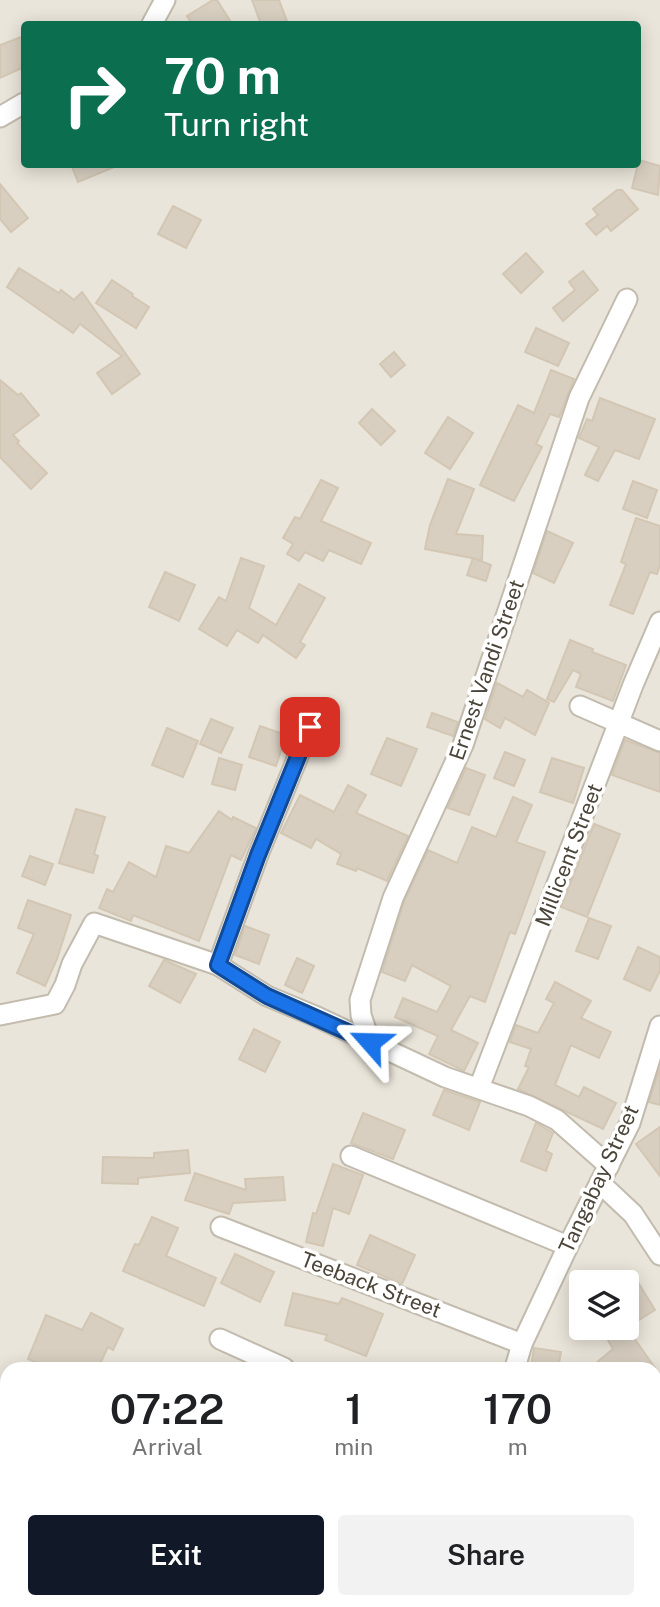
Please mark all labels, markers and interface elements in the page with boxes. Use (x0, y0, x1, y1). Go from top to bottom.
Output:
text: 70 m (164, 47, 281, 105)
icon: right (49, 49, 140, 140)
text: Turn right (164, 106, 309, 143)
street label: Ernest Vandi Street (444, 576, 529, 763)
pin (280, 697, 340, 757)
icon: arrive (291, 708, 329, 746)
street label: Millicent Street (530, 780, 607, 930)
position arrow (333, 1005, 407, 1079)
street label: Tangabay Street (553, 1101, 644, 1257)
street label: Teeback Street (297, 1246, 445, 1323)
map controls (569, 1270, 639, 1340)
button: layers (569, 1270, 639, 1340)
text: 07:22 (110, 1384, 224, 1433)
text: 1 (345, 1384, 363, 1433)
text: 170 (483, 1384, 552, 1433)
text: Arrival (132, 1433, 203, 1460)
text: min (334, 1433, 373, 1460)
text: m (508, 1433, 528, 1460)
button: Exit (28, 1515, 324, 1595)
button: Share (338, 1515, 634, 1595)

